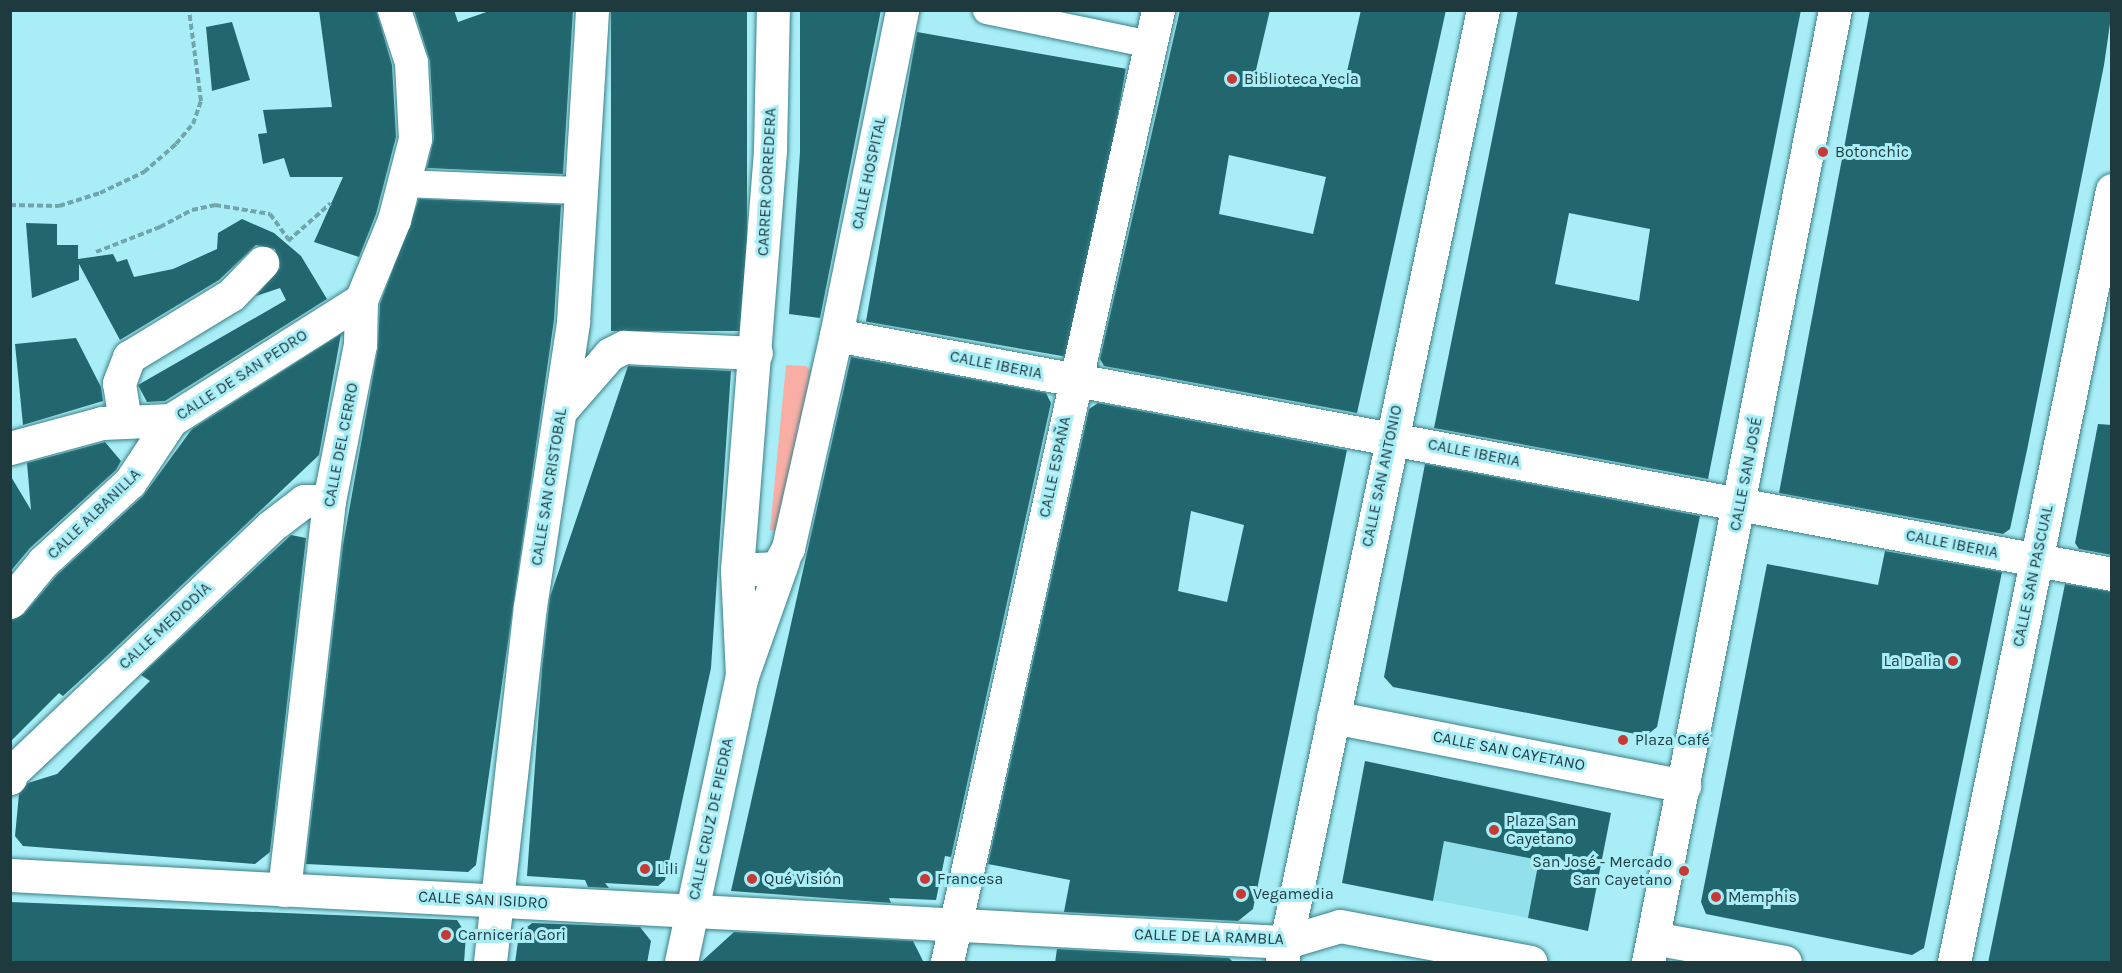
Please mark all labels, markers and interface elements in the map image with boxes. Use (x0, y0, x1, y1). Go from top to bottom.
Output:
place label: Biblioteca Yecla (1244, 69, 1359, 89)
marker: Biblioteca Yecla (1225, 72, 1239, 86)
street label: CARRER CORREDERA (754, 107, 780, 257)
street label: CALLE HOSPITAL (848, 115, 890, 231)
place label: Botonchic (1835, 142, 1909, 162)
marker: Botonchic (1816, 145, 1830, 159)
street label: CALLE DE SAN PEDRO (173, 325, 311, 425)
street label: CALLE IBERIA (948, 347, 1044, 383)
street label: CALLE DEL CERRO (320, 381, 362, 509)
street label: CALLE SAN ANTONIO (1358, 403, 1406, 549)
street label: CALLE SAN CRISTOBAL (527, 407, 571, 567)
street label: CALLE ESPAÑA (1035, 415, 1075, 519)
street label: CALLE SAN JOSÉ (1726, 415, 1766, 533)
street label: CALLE IBERIA (1426, 435, 1522, 471)
street label: CALLE ALBANILLA (43, 465, 145, 563)
street label: CALLE SAN PASCUAL (2009, 503, 2057, 649)
street label: CALLE IBERIA (1904, 526, 2000, 562)
street label: CALLE MEDIODÍA (115, 578, 215, 674)
place label: La Dalia (1883, 651, 1941, 671)
marker: La Dalia (1946, 654, 1960, 668)
street label: CALLE SAN CAYETANO (1431, 727, 1587, 775)
place label: Plaza Café (1635, 730, 1710, 750)
marker: Plaza Café (1616, 733, 1630, 747)
street label: CALLE CRUZ DE PIEDRA (684, 736, 738, 902)
place label: Plaza San Cayetano (1506, 811, 1576, 849)
marker: Plaza San Cayetano (1487, 823, 1501, 837)
place label: San José - Mercado San Cayetano (1532, 852, 1672, 890)
place label: Lili (657, 859, 678, 879)
marker: Lili (638, 862, 652, 876)
marker: San José - Mercado San Cayetano (1677, 864, 1691, 878)
place label: Qué Visión (764, 869, 841, 889)
place label: Francesa (937, 869, 1003, 889)
marker: Qué Visión (745, 872, 759, 886)
marker: Francesa (918, 872, 932, 886)
place label: Vegamedia (1253, 884, 1334, 904)
street label: CALLE SAN ISIDRO (418, 887, 548, 913)
marker: Vegamedia (1234, 887, 1248, 901)
place label: Memphis (1728, 887, 1797, 907)
marker: Memphis (1709, 890, 1723, 904)
place label: Carnicería Gori (458, 925, 566, 945)
street label: CALLE DE LA RAMBLA (1134, 925, 1284, 949)
marker: Carnicería Gori (439, 928, 453, 942)

